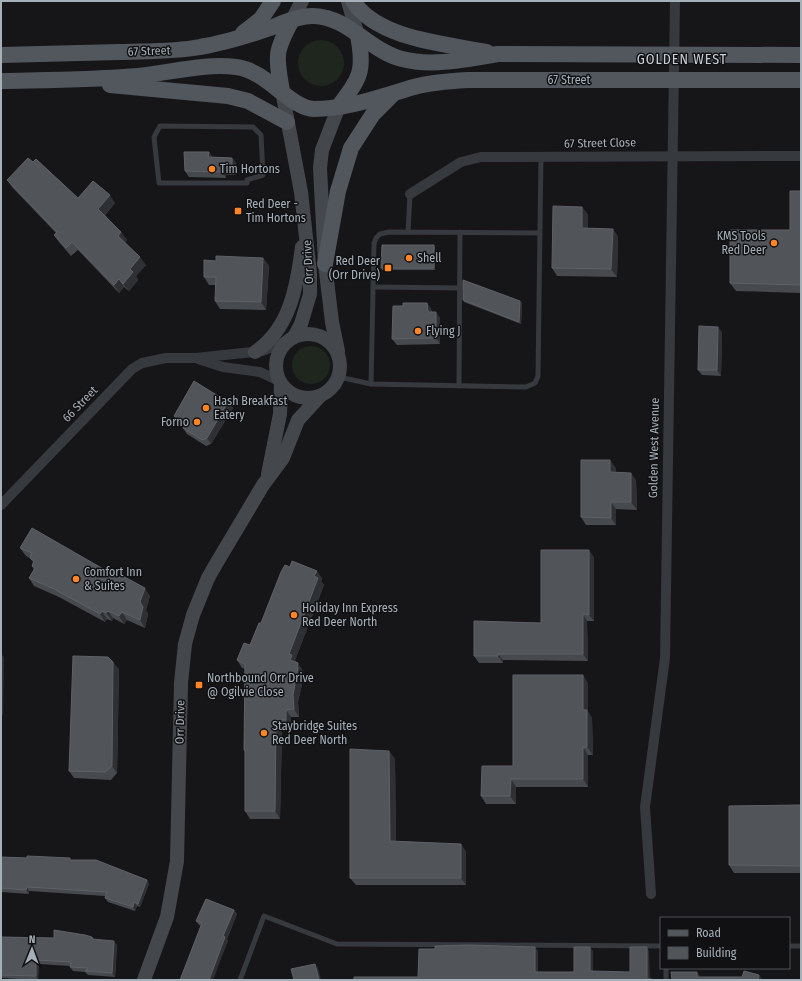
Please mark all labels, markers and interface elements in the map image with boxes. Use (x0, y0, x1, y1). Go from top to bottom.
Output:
street label: 67 Street (127, 43, 171, 59)
district label: GOLDEN WEST (637, 51, 727, 68)
street label: 67 Street (548, 73, 591, 87)
street label: 67 Street Close (564, 135, 636, 151)
place label: Tim Hortons (220, 162, 280, 176)
marker: Tim Hortons (207, 164, 217, 174)
place label: Red Deer - Tim Hortons (246, 197, 306, 225)
marker: Red Deer - Tim Hortons (233, 206, 243, 216)
place label: KMS Tools Red Deer (717, 229, 767, 257)
marker: KMS Tools Red Deer (769, 238, 779, 248)
street label: Orr Drive (300, 240, 316, 284)
place label: Shell (417, 251, 442, 265)
marker: Shell (404, 253, 414, 263)
place label: Red Deer (Orr Drive) (329, 254, 381, 282)
marker: Red Deer (Orr Drive) (383, 263, 393, 273)
place label: Flying J (426, 324, 461, 338)
marker: Flying J (413, 326, 423, 336)
street label: 66 Street (60, 383, 100, 425)
place label: Hash Breakfast Eatery (214, 394, 287, 422)
street label: Golden West Avenue (646, 398, 662, 498)
marker: Hash Breakfast Eatery (201, 403, 211, 413)
place label: Forno (161, 415, 189, 429)
marker: Forno (192, 417, 202, 427)
place label: Comfort Inn & Suites (84, 565, 142, 593)
marker: Comfort Inn & Suites (71, 574, 81, 584)
place label: Holiday Inn Express Red Deer North (302, 601, 398, 629)
marker: Holiday Inn Express Red Deer North (289, 610, 299, 620)
place label: Northbound Orr Drive @ Ogilvie Close (207, 671, 314, 699)
marker: Northbound Orr Drive @ Ogilvie Close (194, 680, 204, 690)
street label: Orr Drive (173, 700, 187, 744)
place label: Staybridge Suites Red Deer North (272, 719, 357, 747)
marker: Staybridge Suites Red Deer North (259, 728, 269, 738)
legend (660, 917, 790, 969)
text: Road (696, 926, 721, 940)
north arrow (12, 929, 52, 969)
text: N (29, 933, 36, 946)
text: Building (696, 946, 737, 960)

